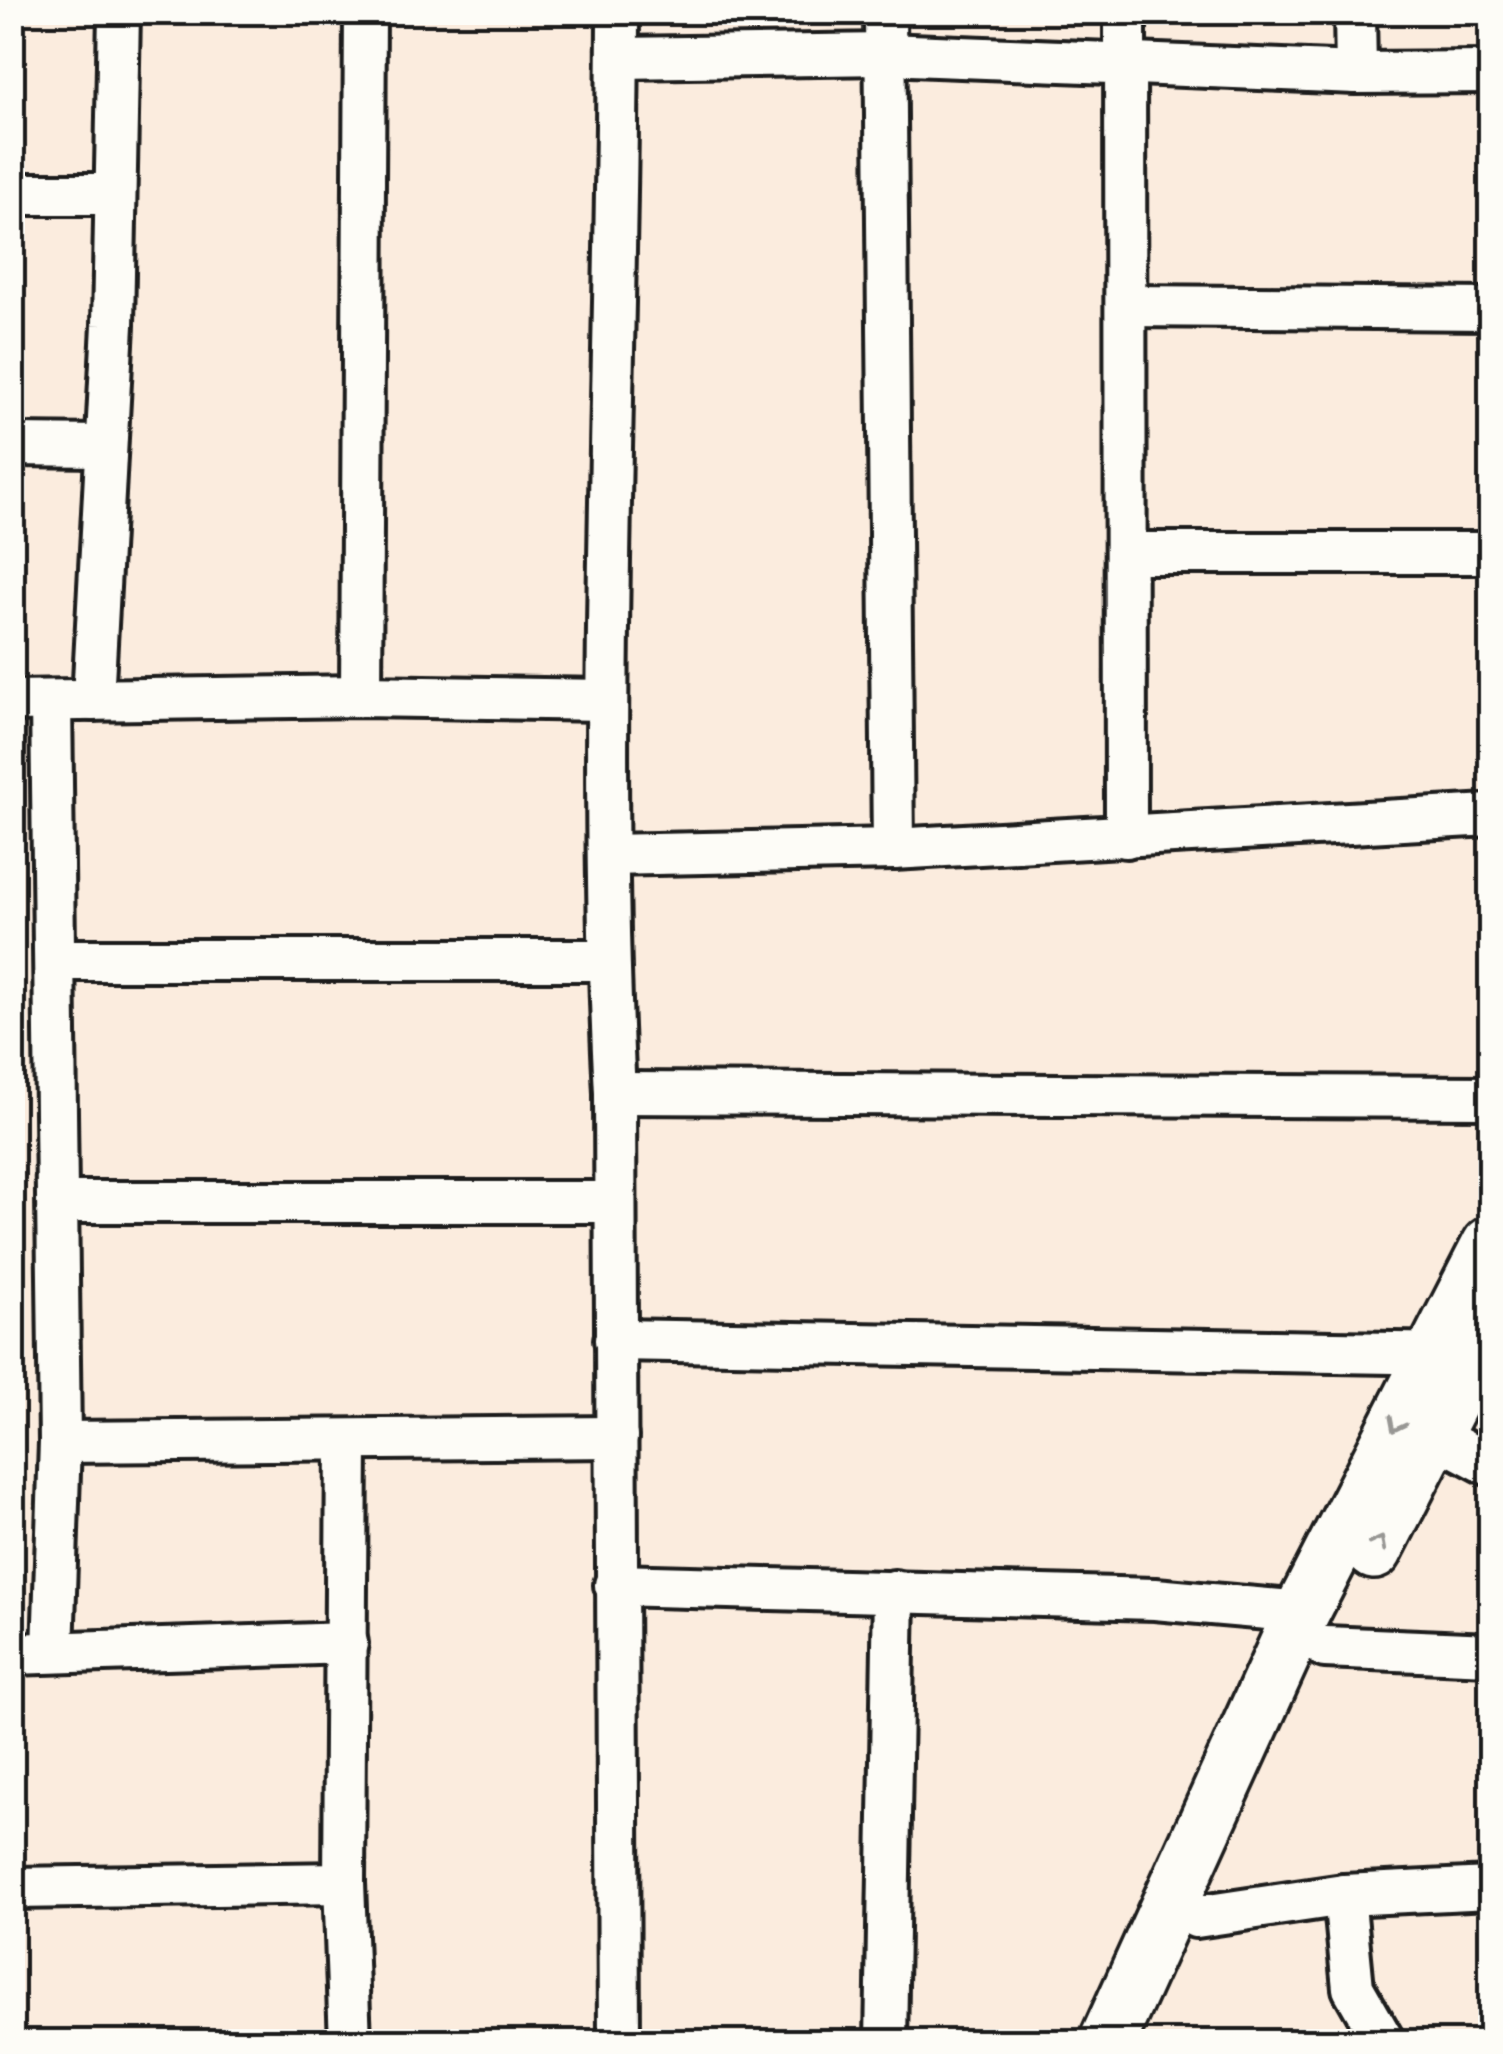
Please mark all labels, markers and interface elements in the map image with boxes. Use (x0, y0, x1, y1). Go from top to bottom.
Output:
one-way arrow (1389, 1414, 1409, 1432)
one-way arrow (1366, 1535, 1386, 1553)

